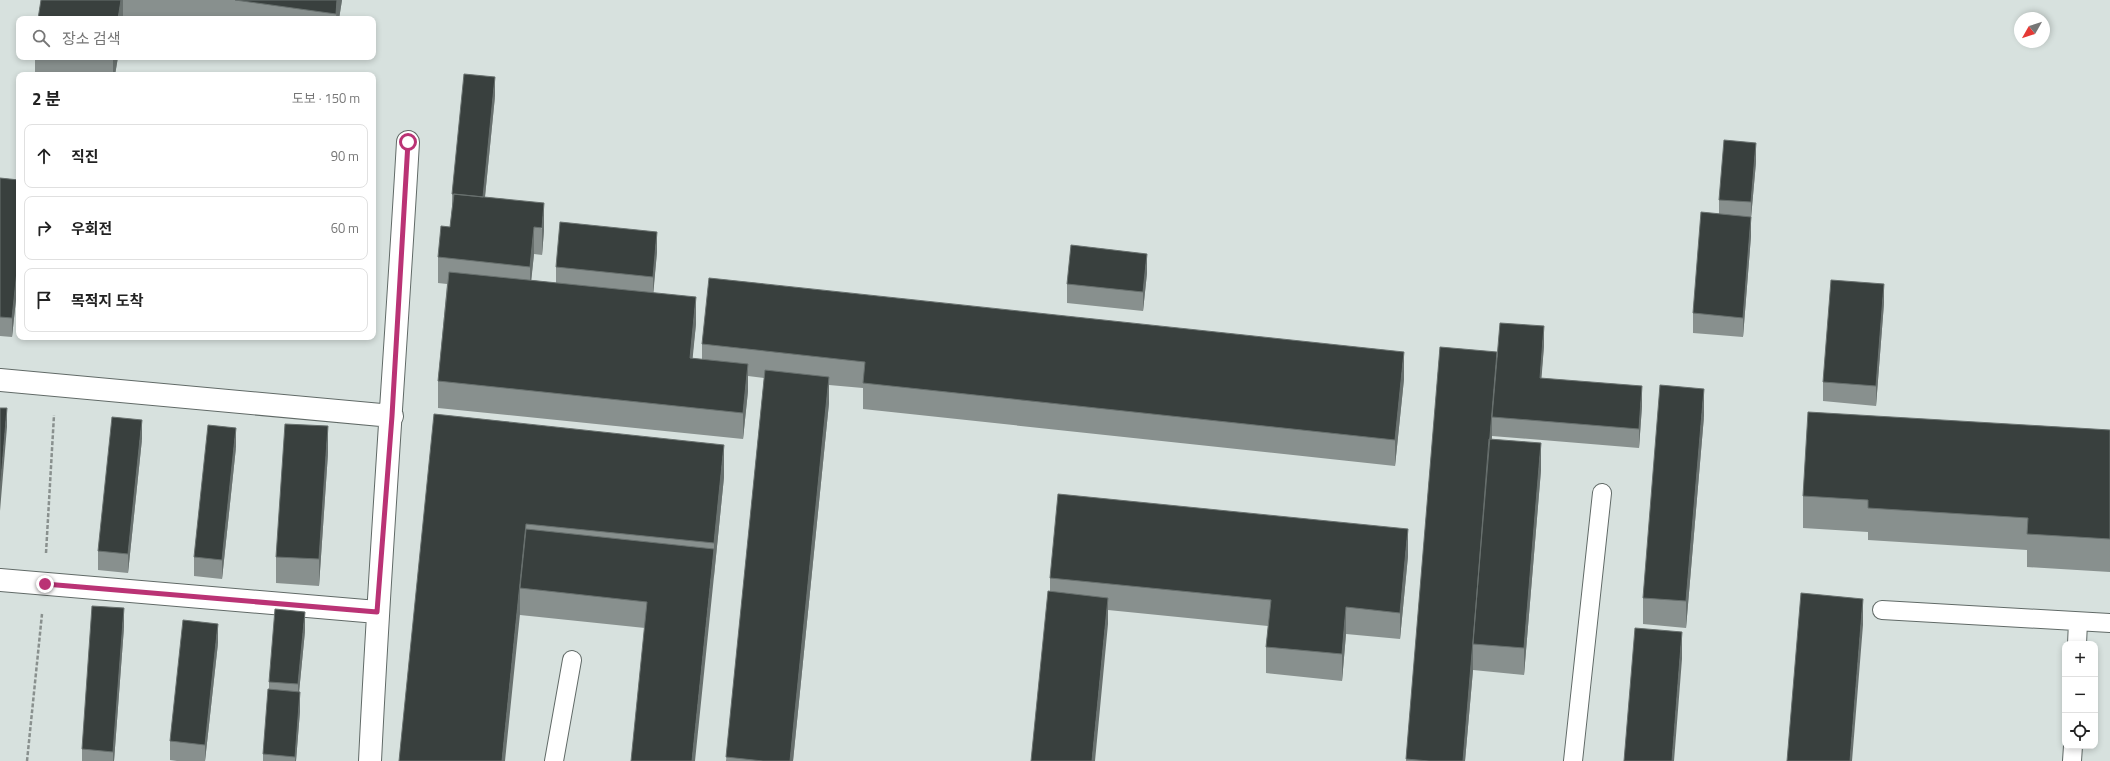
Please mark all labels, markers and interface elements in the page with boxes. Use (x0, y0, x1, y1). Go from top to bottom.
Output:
north arrow (2014, 12, 2050, 48)
search box (16, 16, 376, 60)
icon: search (30, 27, 52, 49)
text: 장소 검색 (62, 27, 121, 50)
text: 2 분 (32, 86, 61, 112)
text: 도보 · 150 m (292, 88, 360, 108)
route start (399, 133, 417, 151)
icon: ahead (33, 145, 55, 167)
text: 직진 (71, 145, 99, 168)
text: 90 m (331, 146, 359, 166)
icon: right (33, 217, 55, 239)
text: 우회전 (71, 217, 112, 240)
text: 60 m (331, 218, 359, 238)
icon: arrive (33, 289, 55, 311)
text: 목적지 도착 (71, 289, 143, 312)
route end (36, 575, 54, 593)
map controls (2062, 641, 2098, 749)
button: + (2062, 641, 2098, 677)
button: − (2062, 677, 2098, 713)
button: locate (2062, 713, 2098, 749)

